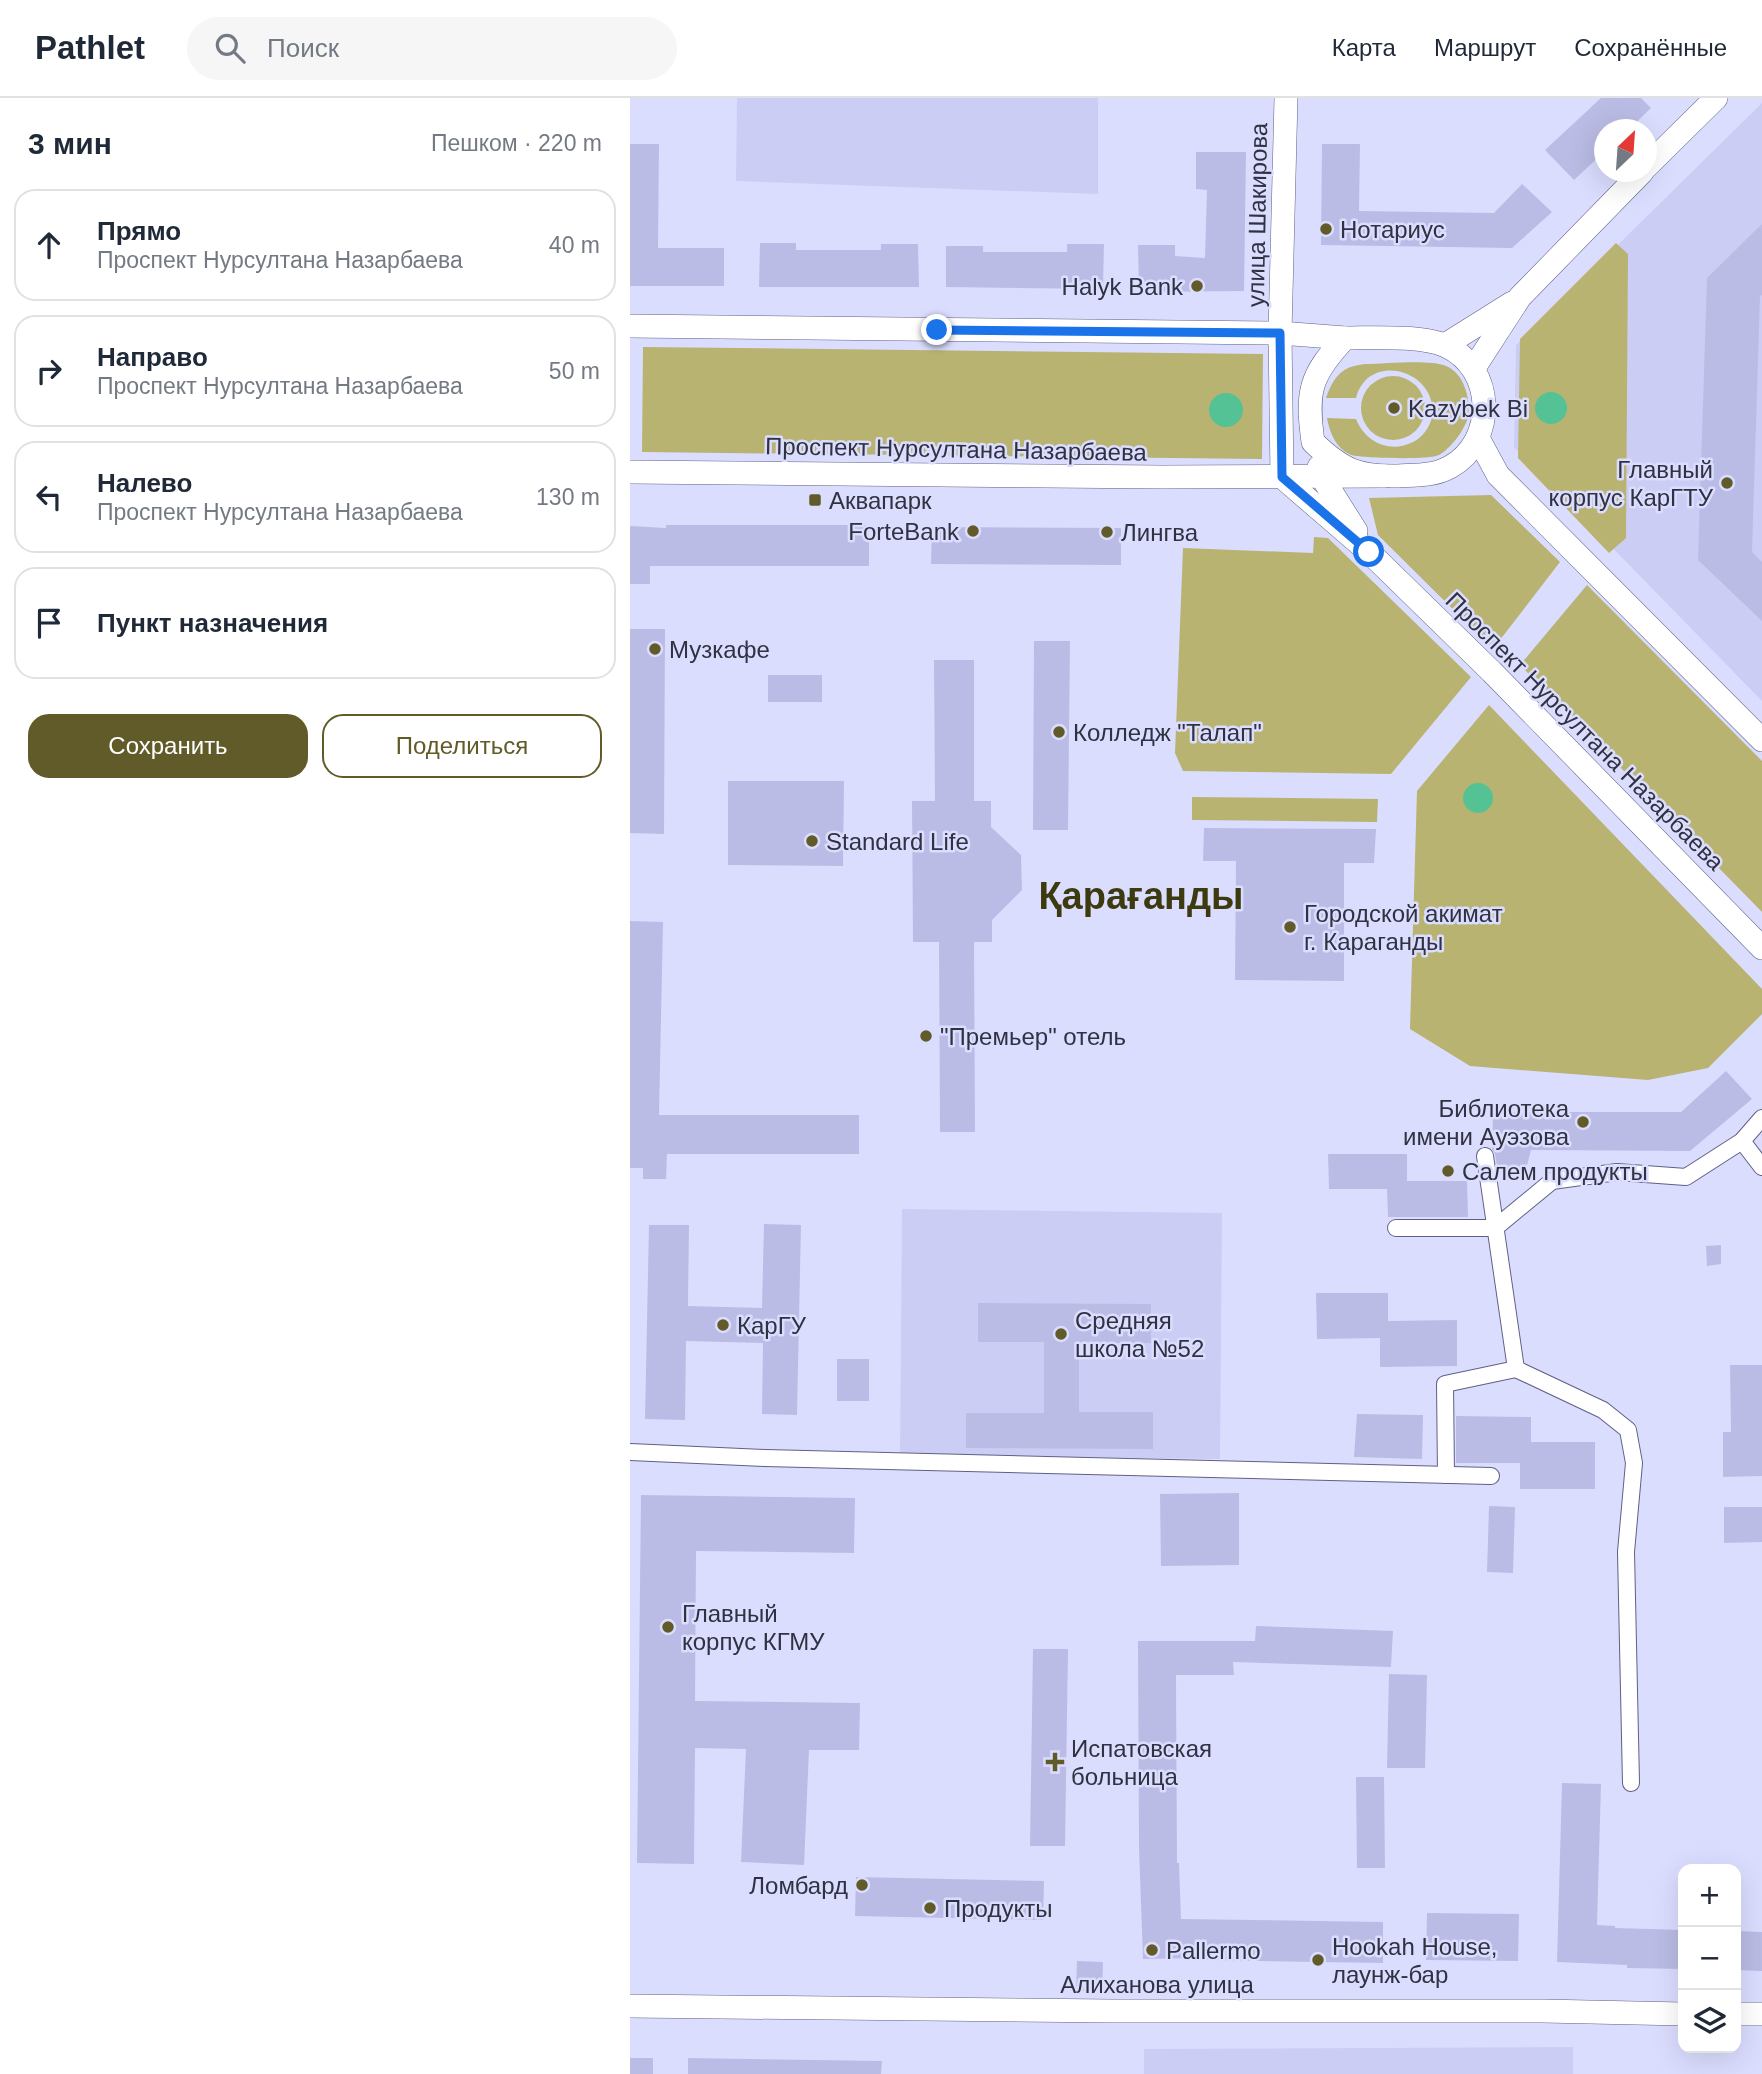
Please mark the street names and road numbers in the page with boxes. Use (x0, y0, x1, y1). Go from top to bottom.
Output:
street label: улица Шакирова (1242, 122, 1272, 307)
street label: Проспект Нурсултана Назарбаева (765, 432, 1148, 466)
street label: Проспект Нурсултана Назарбаева (1440, 586, 1730, 876)
street label: Алиханова улица (1060, 1971, 1254, 1998)

